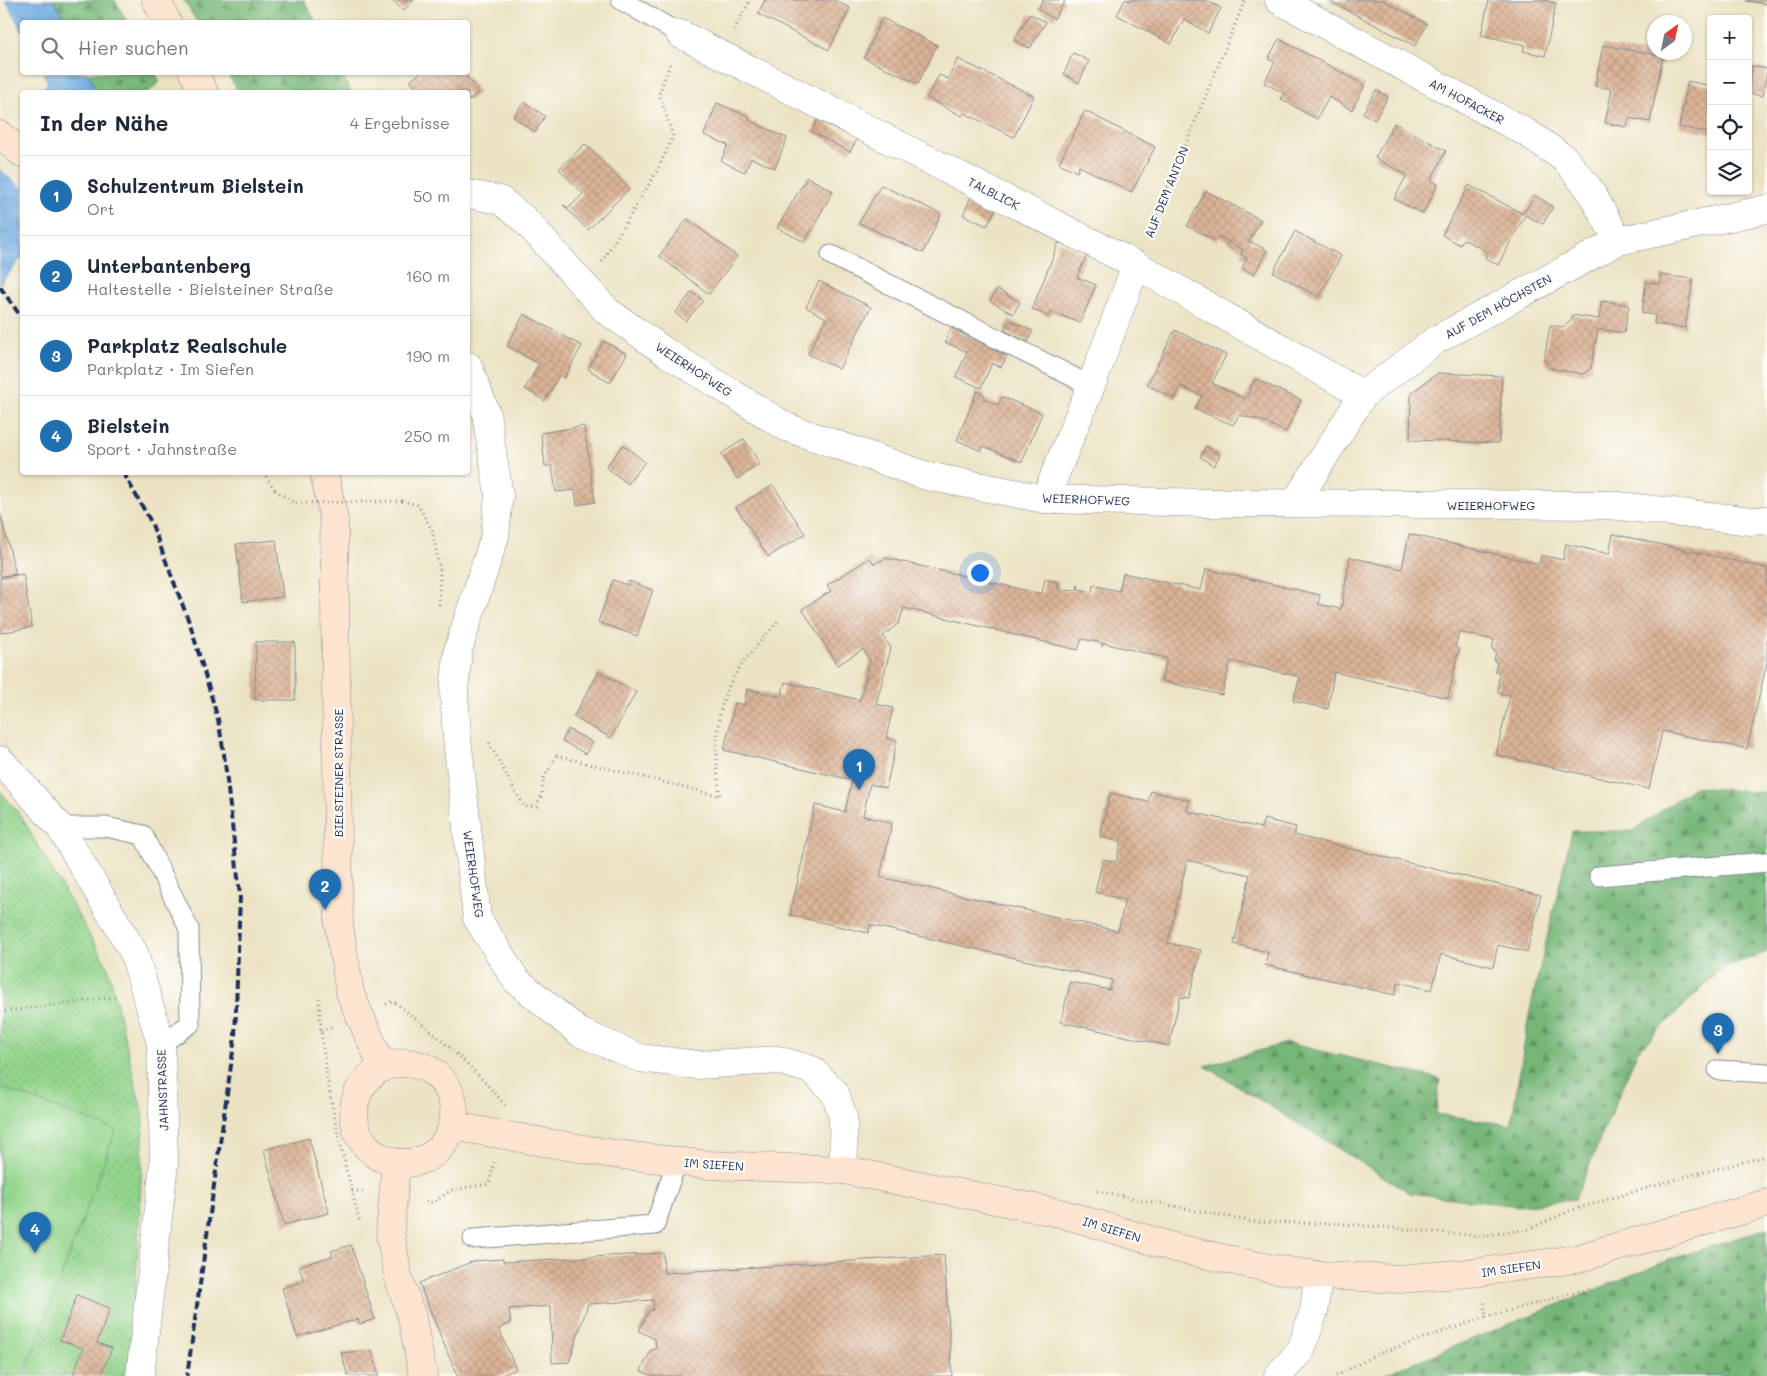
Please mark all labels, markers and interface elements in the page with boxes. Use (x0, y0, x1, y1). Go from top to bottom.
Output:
north arrow (1647, 15, 1692, 60)
map controls (1707, 15, 1752, 195)
button: + (1707, 15, 1752, 60)
search box (20, 20, 470, 75)
icon: search (38, 34, 66, 62)
text: Hier suchen (78, 35, 189, 60)
button: − (1707, 60, 1752, 105)
street label: AM HOFACKER (1427, 74, 1507, 128)
button: locate (1707, 105, 1752, 150)
text: In der Nähe (40, 109, 168, 136)
text: 4 Ergebnisse (350, 112, 450, 133)
street label: AUF DEM ANTON (1140, 144, 1192, 240)
button: layers (1707, 150, 1752, 195)
text: Schulzentrum Bielstein (87, 173, 304, 198)
street label: TALBLICK (965, 173, 1023, 213)
text: 1 (52, 185, 60, 206)
text: 50 m (413, 185, 450, 206)
text: Ort (87, 198, 115, 219)
text: Unterbantenberg (87, 253, 251, 278)
text: 2 (52, 265, 60, 286)
text: 160 m (405, 265, 450, 286)
street label: AUF DEM HÖCHSTEN (1442, 270, 1554, 342)
text: Haltestelle · Bielsteiner Straße (87, 278, 334, 299)
text: Parkplatz Realschule (87, 333, 287, 358)
street label: WEIERHOFWEG (653, 338, 735, 400)
text: 3 (51, 345, 61, 366)
text: 190 m (406, 345, 450, 366)
text: Parkplatz · Im Siefen (87, 358, 254, 379)
text: Bielstein (87, 413, 169, 438)
text: 4 (51, 425, 61, 446)
text: 250 m (404, 425, 450, 446)
text: Sport · Jahnstraße (87, 438, 237, 459)
street label: WEIERHOFWEG (1042, 489, 1131, 509)
street label: WEIERHOFWEG (1447, 497, 1535, 513)
your location (967, 560, 993, 586)
street label: BIELSTEINER STRASSE (330, 709, 346, 837)
pin: 1 (843, 749, 875, 790)
street label: WEIERHOFWEG (460, 829, 488, 919)
pin: 2 (309, 869, 341, 910)
pin: 3 (1702, 1013, 1734, 1054)
street label: JAHNSTRASSE (153, 1049, 171, 1131)
street label: IM SIEFEN (684, 1154, 744, 1174)
pin: 4 (19, 1212, 51, 1253)
street label: IM SIEFEN (1081, 1213, 1143, 1245)
street label: IM SIEFEN (1480, 1256, 1542, 1280)

